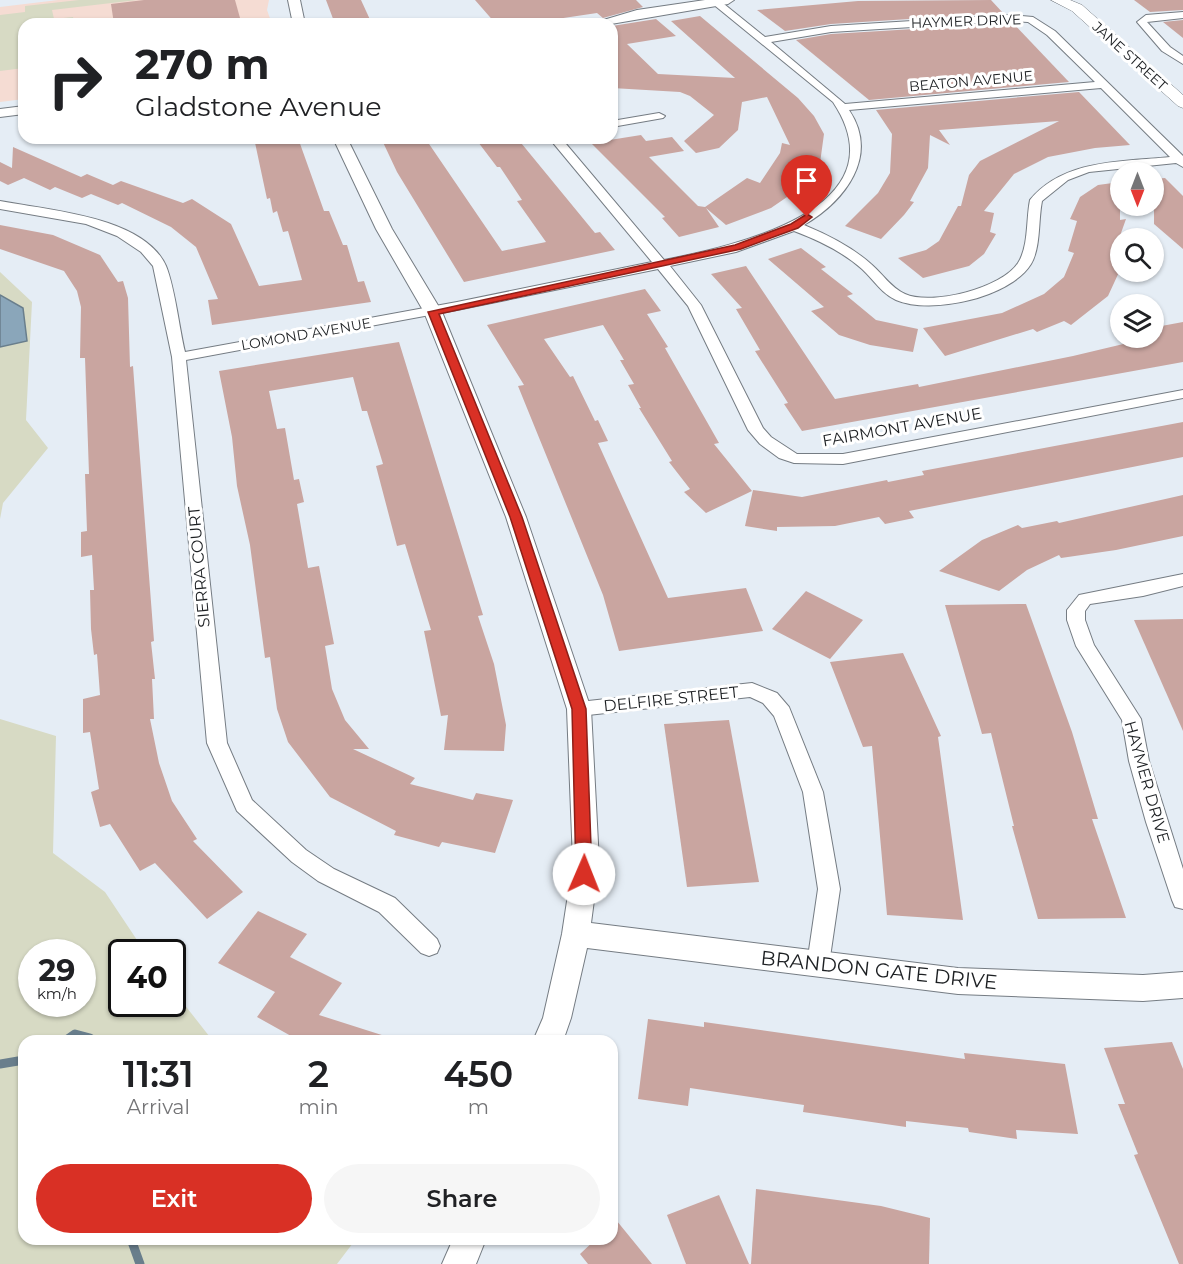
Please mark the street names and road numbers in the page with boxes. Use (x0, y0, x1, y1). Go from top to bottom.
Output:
street label: HAYMER DRIVE (910, 10, 1022, 32)
street label: JANE STREET (1088, 17, 1171, 94)
street label: BEATON AVENUE (908, 67, 1034, 95)
street label: LOMOND AVENUE (240, 314, 372, 354)
street label: FAIRMONT AVENUE (821, 404, 983, 450)
street label: SIERRA COURT (184, 505, 214, 628)
street label: DELFIRE STREET (602, 682, 740, 716)
street label: HAYMER DRIVE (1120, 719, 1174, 845)
street label: BRANDON GATE DRIVE (759, 946, 999, 994)

